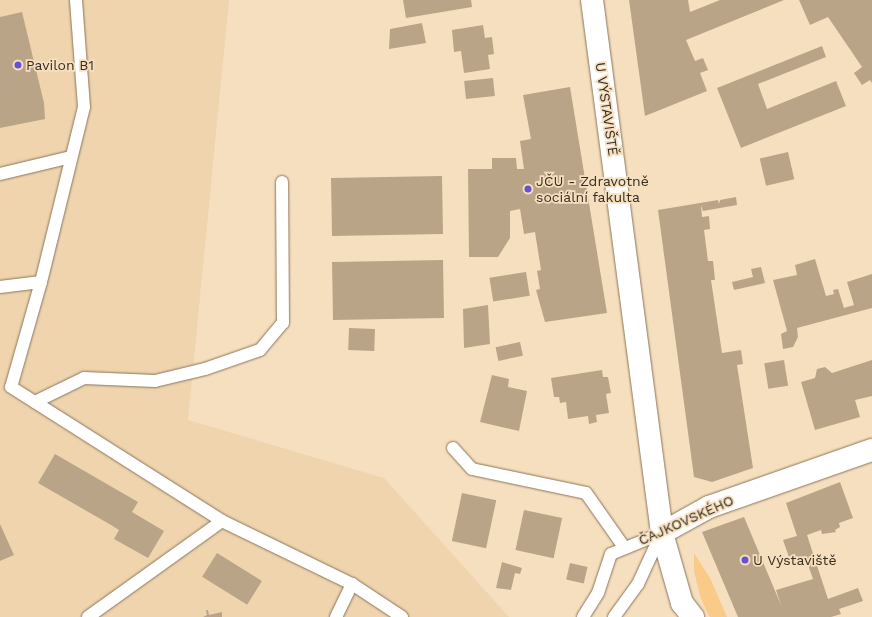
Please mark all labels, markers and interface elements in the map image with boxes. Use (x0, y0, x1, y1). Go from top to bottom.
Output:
place label: Pavilon B1 (26, 57, 94, 73)
marker: Pavilon B1 (13, 60, 23, 70)
street label: U VÝSTAVIŠTĚ (592, 61, 622, 157)
place label: JČU - Zdravotně sociální fakulta (536, 173, 649, 206)
marker: JČU - Zdravotně sociální fakulta (523, 184, 533, 194)
street label: ČAJKOVSKÉHO (636, 491, 736, 549)
place label: U Výstaviště (753, 552, 837, 568)
marker: U Výstaviště (740, 555, 750, 565)

